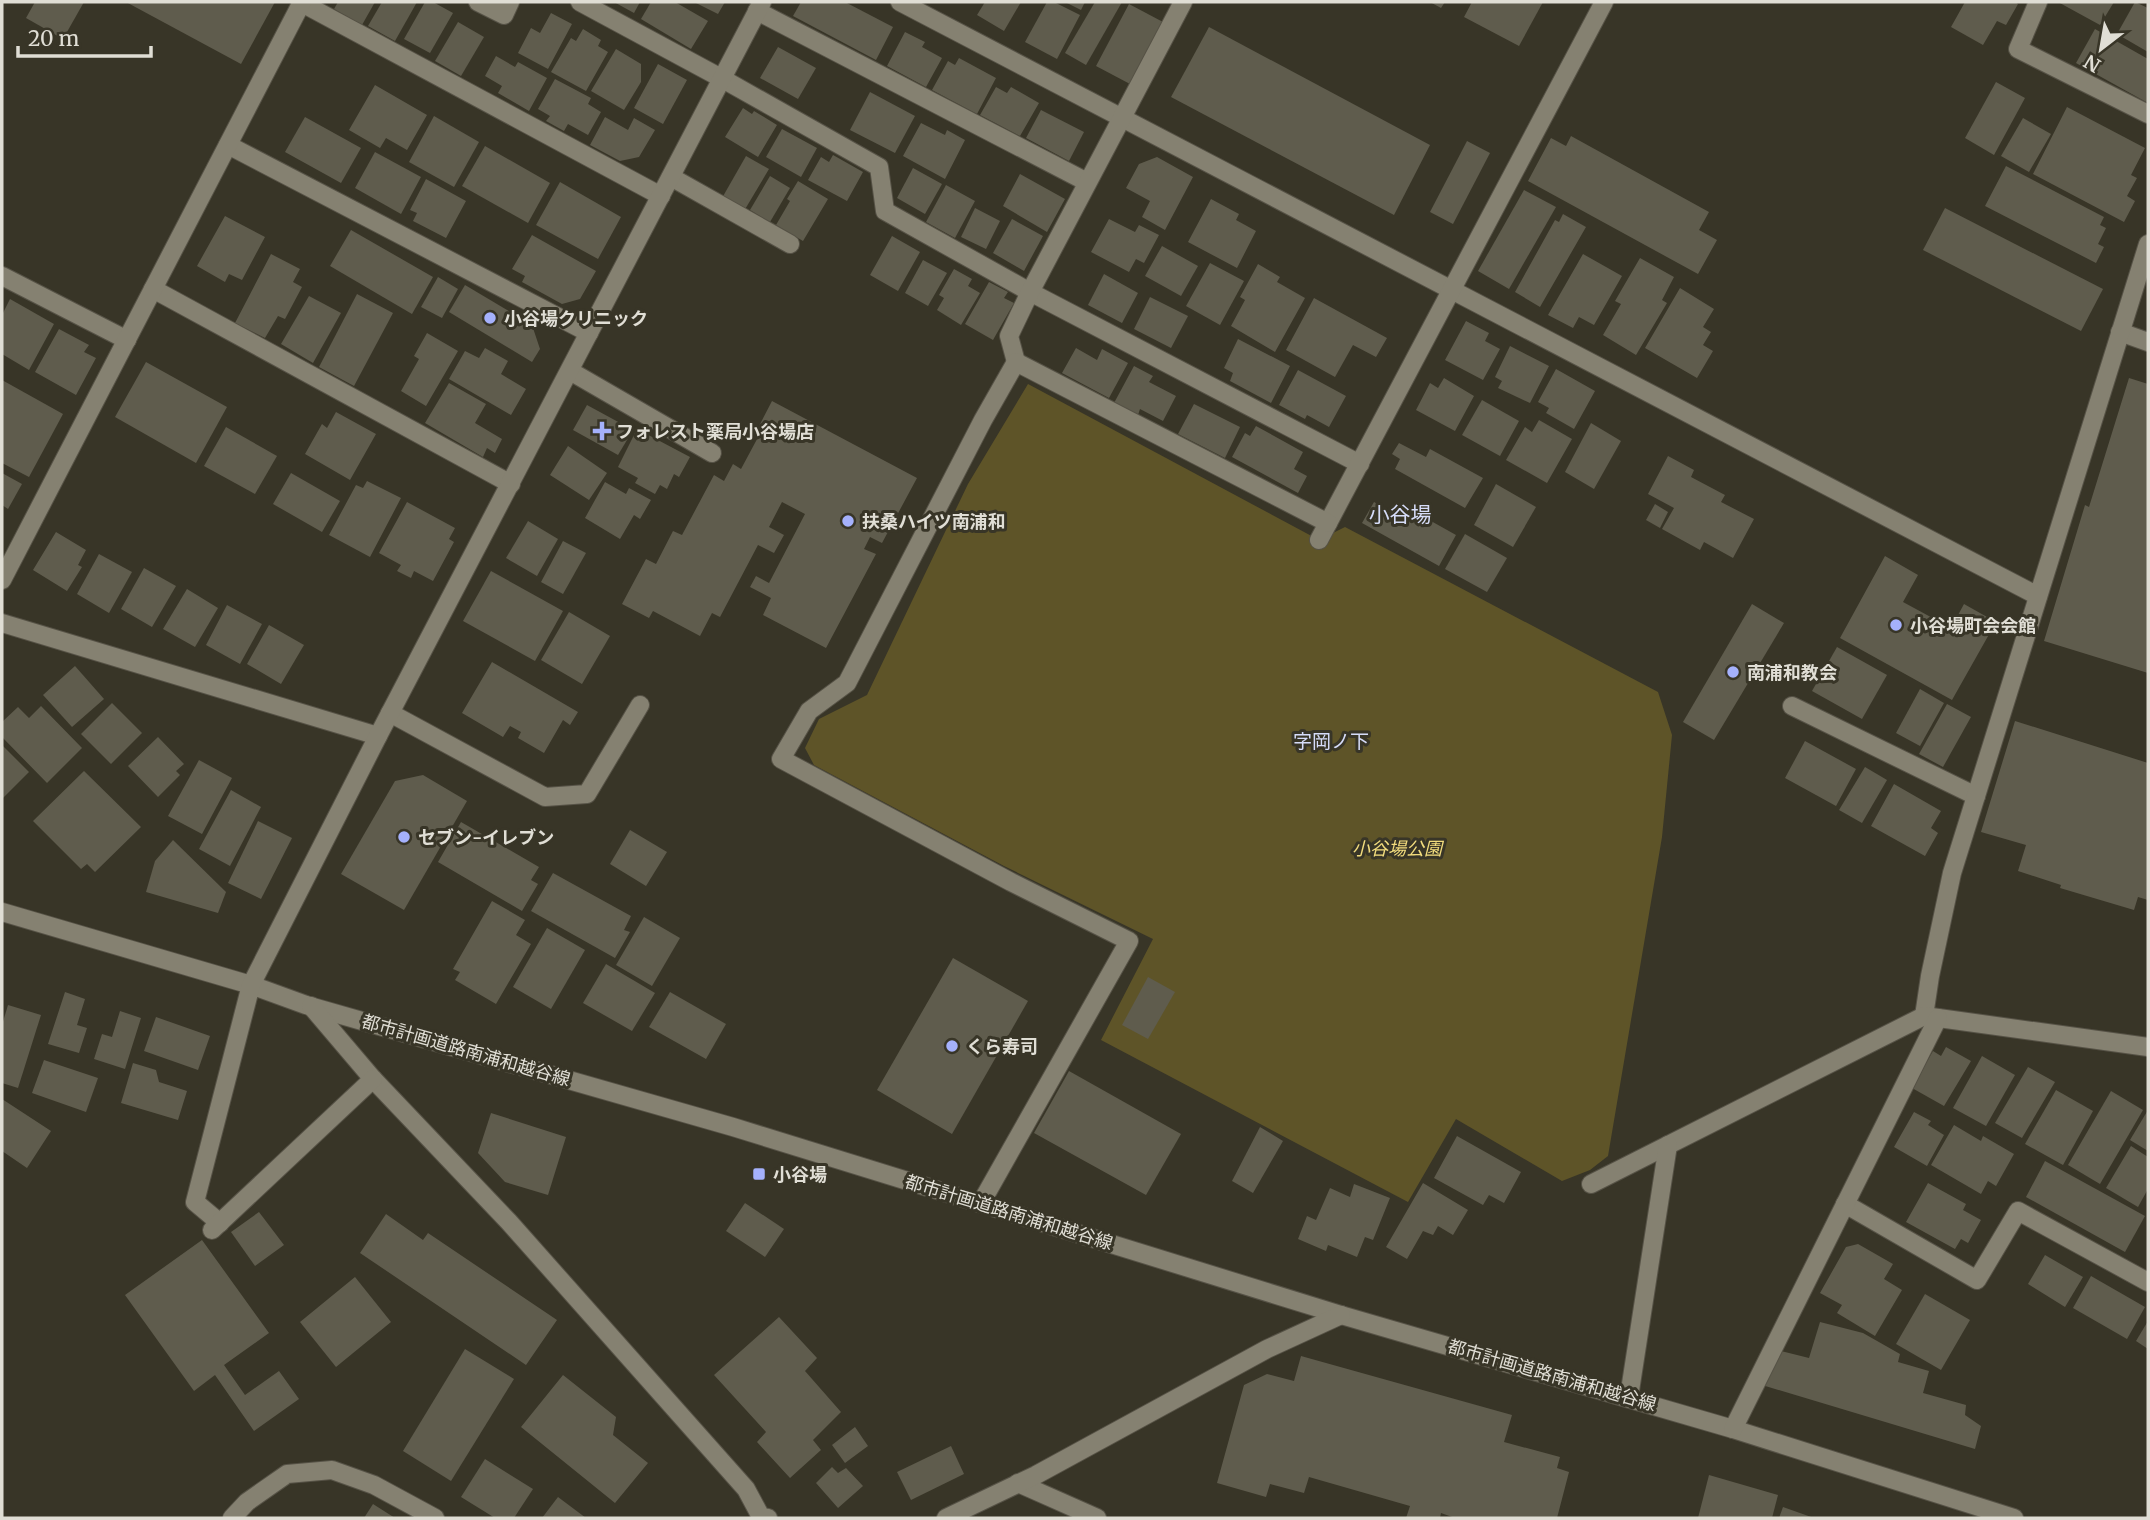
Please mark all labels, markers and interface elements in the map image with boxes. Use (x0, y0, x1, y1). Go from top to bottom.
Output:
scale bar (18, 14, 150, 58)
north arrow (2066, 14, 2136, 84)
text: 20 m (28, 25, 80, 52)
text: N (2080, 49, 2105, 78)
place label: 小谷場クリニック (504, 307, 648, 330)
marker: 小谷場クリニック (482, 310, 498, 326)
place label: フォレスト薬局小谷場店 (616, 420, 814, 443)
marker: フォレスト薬局小谷場店 (594, 423, 610, 439)
district label: 小谷場 (1369, 501, 1432, 528)
place label: 扶桑ハイツ南浦和 (862, 510, 1006, 533)
marker: 扶桑ハイツ南浦和 (840, 513, 856, 529)
place label: 小谷場町会会館 (1910, 614, 2036, 637)
marker: 小谷場町会会館 (1888, 617, 1904, 633)
place label: 南浦和教会 (1747, 661, 1837, 684)
marker: 南浦和教会 (1725, 664, 1741, 680)
district label: 字岡ノ下 (1293, 729, 1369, 753)
place label: セブン-イレブン (418, 826, 554, 849)
marker: セブン-イレブン (396, 829, 412, 845)
park label: 小谷場公園 (1352, 837, 1445, 860)
street label: 都市計画道路南浦和越谷線 (359, 1009, 573, 1091)
place label: くら寿司 (966, 1035, 1038, 1058)
marker: くら寿司 (944, 1038, 960, 1054)
place label: 小谷場 (773, 1163, 827, 1186)
marker: 小谷場 (751, 1166, 767, 1182)
street label: 都市計画道路南浦和越谷線 (902, 1169, 1116, 1255)
street label: 都市計画道路南浦和越谷線 (1445, 1334, 1659, 1416)

